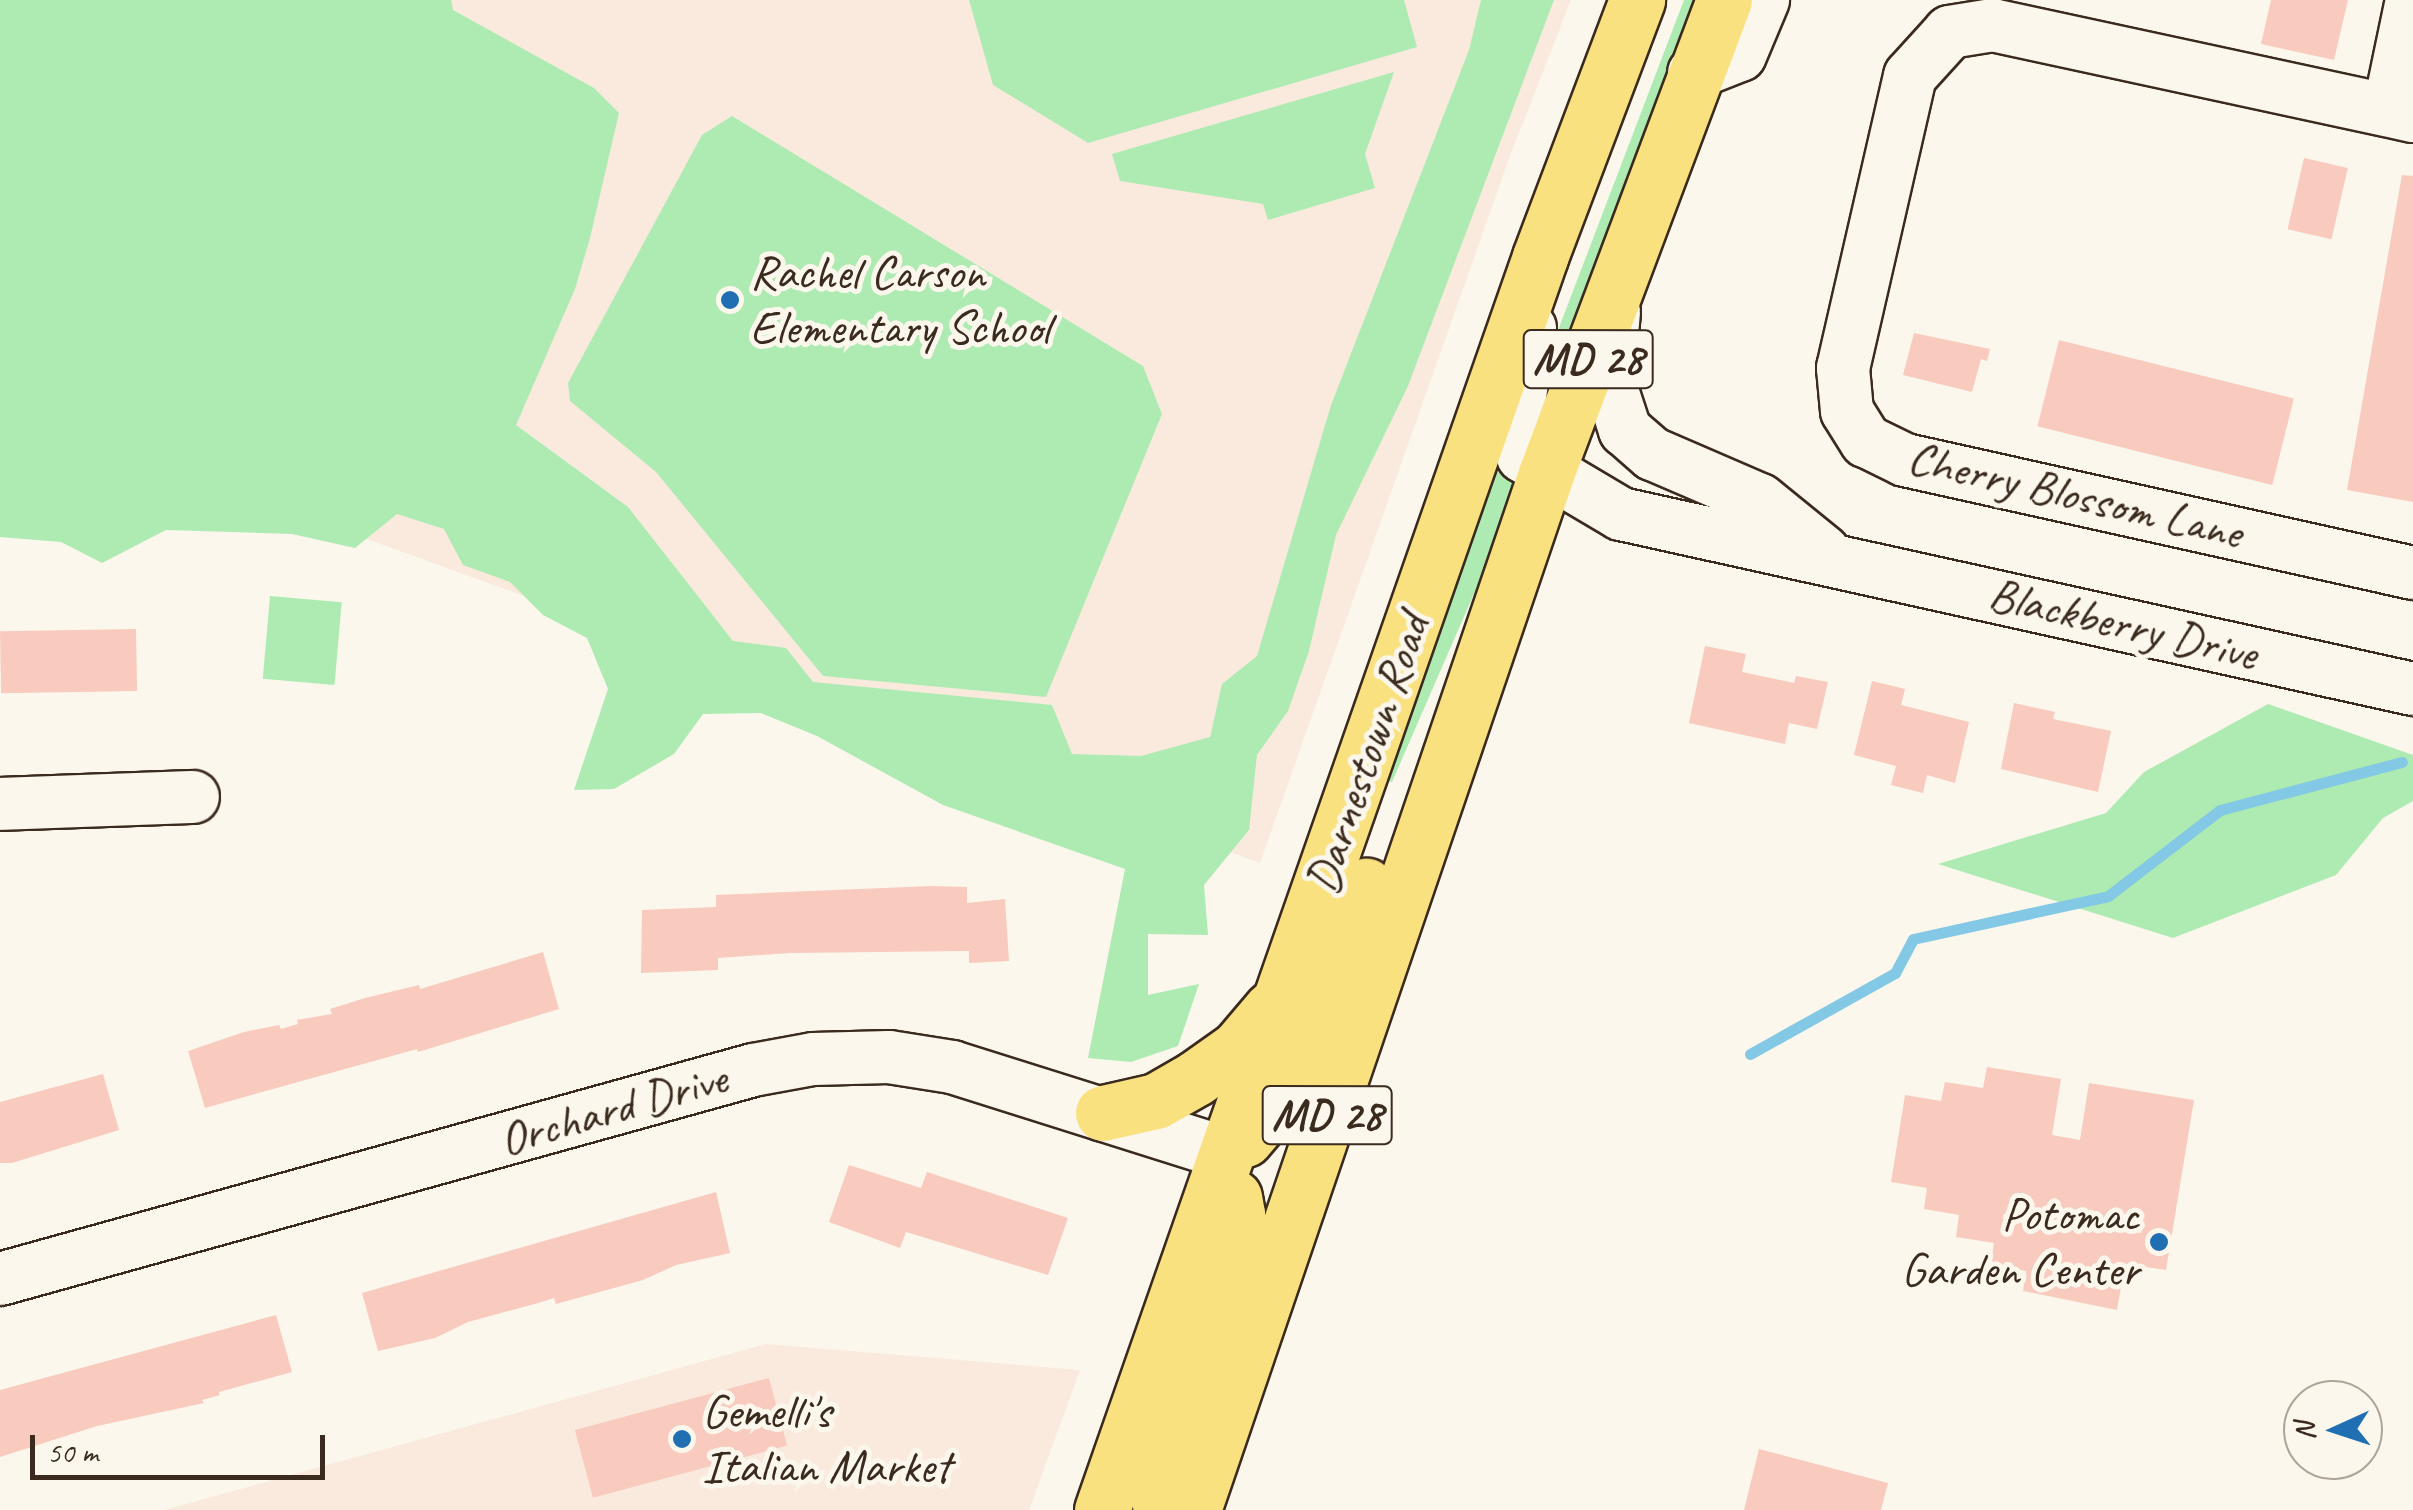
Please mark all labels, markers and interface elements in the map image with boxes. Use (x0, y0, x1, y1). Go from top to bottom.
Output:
place label: Rachel Carson Elementary School (750, 243, 1050, 356)
marker: Rachel Carson Elementary School (719, 289, 741, 311)
road number: MD 28 (1520, 319, 1656, 399)
street label: Cherry Blossom Lane (1903, 429, 2247, 561)
street label: Blackberry Drive (1983, 565, 2263, 683)
street label: Darnestown Road (1292, 607, 1442, 901)
street label: Orchard Drive (492, 1049, 734, 1169)
road number: MD 28 (1260, 1075, 1394, 1155)
place label: Potomac Garden Center (1901, 1185, 2139, 1298)
marker: Potomac Garden Center (2148, 1231, 2170, 1253)
north arrow (2283, 1380, 2383, 1480)
place label: Gemelli's Italian Market (702, 1382, 950, 1495)
scale bar (35, 1415, 330, 1477)
text: N (2287, 1422, 2322, 1441)
marker: Gemelli's Italian Market (671, 1428, 693, 1450)
text: 50 m (47, 1433, 98, 1471)

